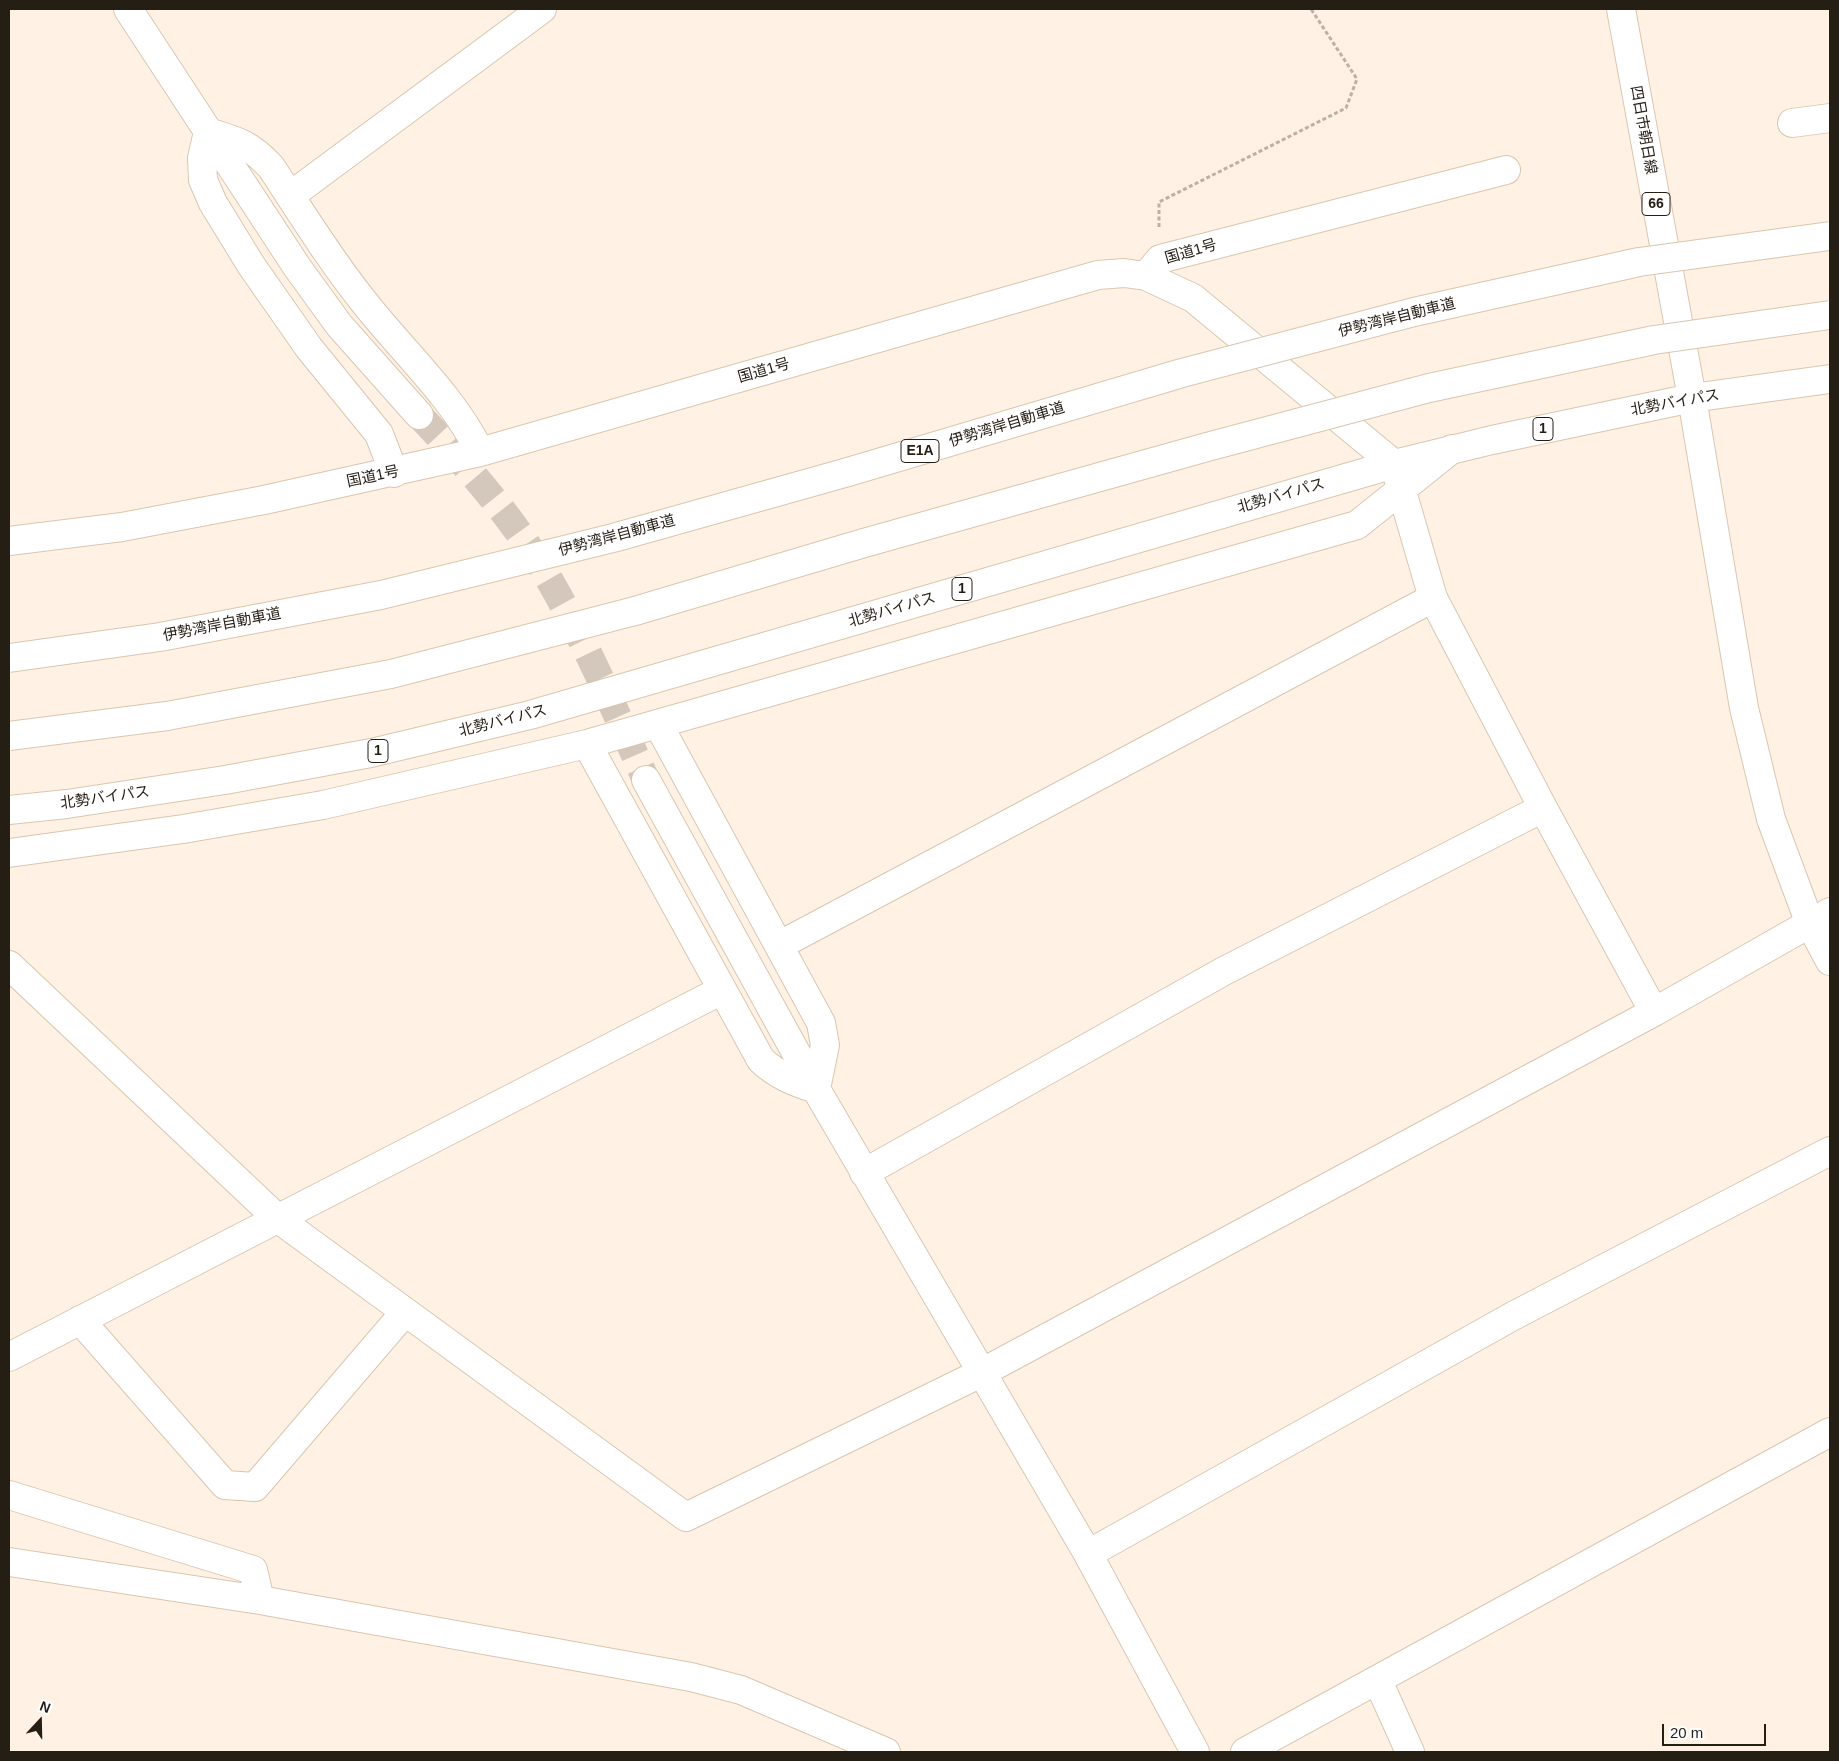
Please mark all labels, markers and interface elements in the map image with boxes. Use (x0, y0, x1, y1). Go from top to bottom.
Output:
street label: 四日市朝日線 (1626, 84, 1660, 176)
road number: 66 (1642, 192, 1670, 215)
street label: 国道1号 (1163, 236, 1219, 268)
street label: 伊勢湾岸自動車道 (1337, 295, 1457, 341)
street label: 国道1号 (736, 355, 792, 387)
street label: 北勢バイパス (1629, 386, 1721, 420)
street label: 伊勢湾岸自動車道 (947, 399, 1067, 451)
road number: 1 (1533, 418, 1553, 440)
road number: E1A (901, 440, 939, 462)
street label: 国道1号 (345, 463, 401, 491)
street label: 北勢バイパス (1235, 475, 1327, 517)
street label: 伊勢湾岸自動車道 (557, 512, 677, 560)
road number: 1 (952, 578, 972, 600)
street label: 北勢バイパス (846, 589, 938, 631)
street label: 伊勢湾岸自動車道 (161, 605, 283, 645)
street label: 北勢バイパス (457, 701, 549, 741)
road number: 1 (368, 739, 388, 762)
street label: 北勢バイパス (59, 783, 151, 813)
north arrow (15, 1696, 65, 1746)
text: N (38, 1698, 53, 1716)
scale bar (1664, 1714, 1768, 1746)
text: 20 m (1670, 1724, 1703, 1741)

